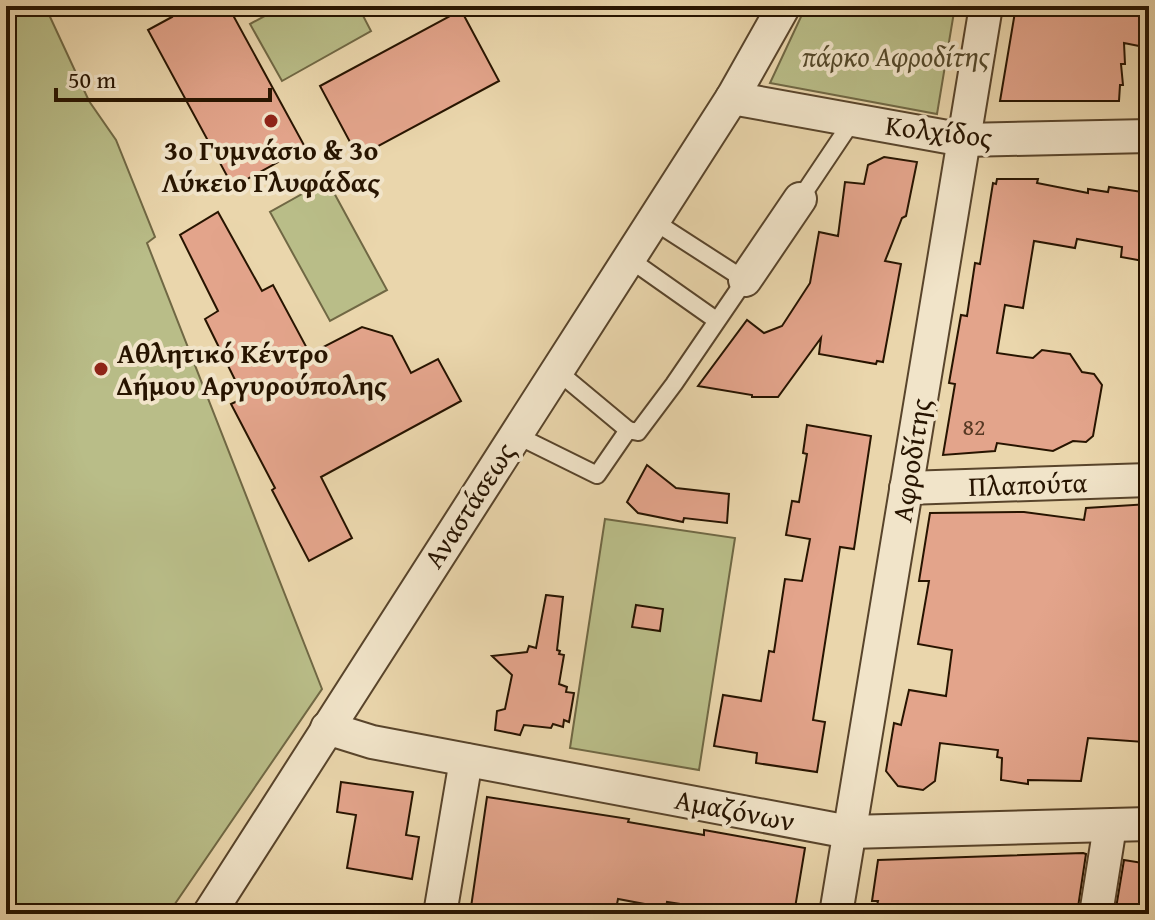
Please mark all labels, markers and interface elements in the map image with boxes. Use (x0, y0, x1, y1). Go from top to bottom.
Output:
park label: πάρκο Αφροδίτης (802, 35, 991, 76)
scale bar (56, 52, 270, 102)
text: 50 m (68, 62, 116, 97)
street label: Κολχίδος (883, 104, 995, 157)
marker: 3ο Γυμνάσιο & 3ο Λύκειο Γλυφάδας (262, 112, 280, 130)
place label: 3ο Γυμνάσιο & 3ο Λύκειο Γλυφάδας (162, 129, 380, 202)
place label: Αθλητικό Κέντρο Δήμου Αργυρούπολης (116, 332, 387, 405)
marker: Αθλητικό Κέντρο Δήμου Αργυρούπολης (92, 360, 110, 378)
street label: Αφροδίτης (881, 395, 941, 525)
house number: 82 (962, 409, 986, 444)
street label: Αναστάσεως (413, 434, 525, 576)
street label: Πλαπούτα (968, 461, 1088, 506)
street label: Αμαζόνων (672, 778, 799, 841)

